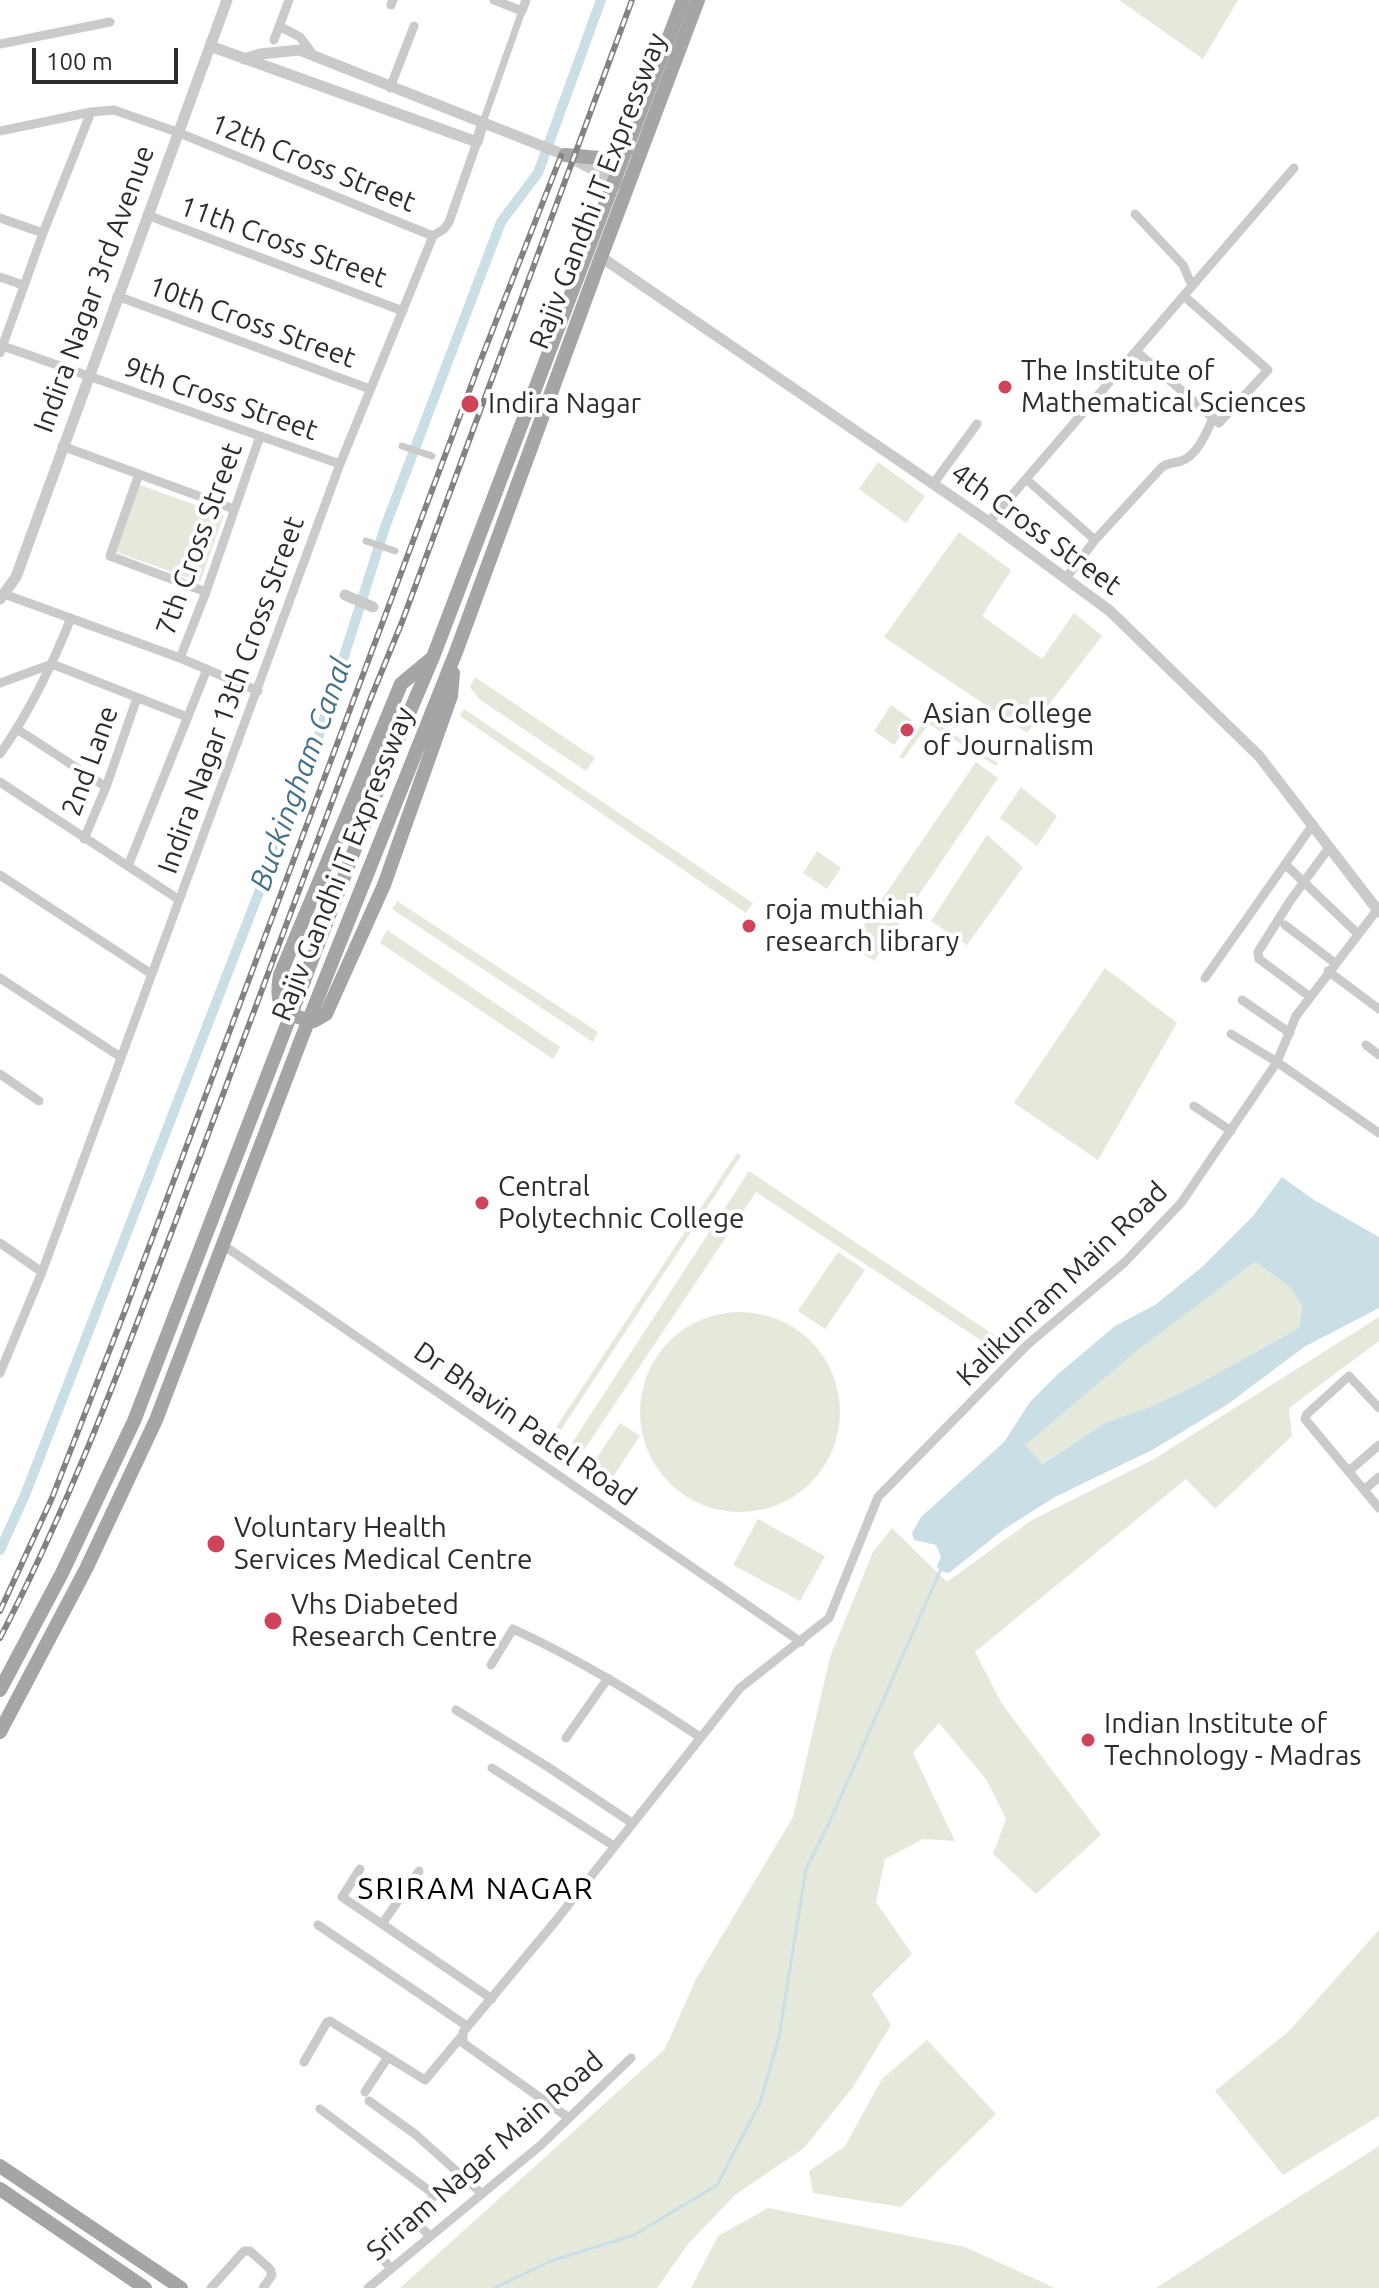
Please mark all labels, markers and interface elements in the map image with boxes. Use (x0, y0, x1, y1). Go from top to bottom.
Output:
street label: Rajiv Gandhi IT Expressway (522, 28, 674, 354)
scale bar (36, 32, 182, 82)
text: 100 m (46, 48, 113, 75)
street label: 12th Cross Street (206, 107, 420, 219)
street label: Indira Nagar 3rd Avenue (26, 141, 162, 437)
street label: 11th Cross Street (175, 189, 391, 295)
street label: 10th Cross Street (144, 269, 360, 375)
street label: 9th Cross Street (120, 350, 322, 448)
place label: The Institute of Mathematical Sciences (1021, 354, 1306, 420)
marker: The Institute of Mathematical Sciences (996, 378, 1014, 396)
place label: Indira Nagar (488, 387, 641, 421)
marker: Indira Nagar (459, 393, 481, 415)
street label: 7th Cross Street (149, 438, 249, 640)
street label: 4th Cross Street (944, 456, 1128, 602)
street label: Indira Nagar 13th Cross Street (151, 512, 311, 878)
water label: Buckingham Canal (242, 653, 360, 895)
place label: Asian College of Journalism (923, 697, 1094, 763)
street label: 2nd Lane (55, 701, 125, 821)
street label: Rajiv Gandhi IT Expressway (265, 702, 421, 1026)
marker: Asian College of Journalism (898, 721, 916, 739)
place label: roja muthiah research library (765, 893, 959, 959)
marker: roja muthiah research library (740, 917, 758, 935)
place label: Central Polytechnic College (498, 1170, 744, 1236)
street label: Kalikunram Main Road (950, 1175, 1174, 1393)
marker: Central Polytechnic College (473, 1194, 491, 1212)
street label: Dr Bhavin Patel Road (407, 1335, 643, 1513)
place label: Voluntary Health Services Medical Centre (234, 1511, 532, 1577)
marker: Voluntary Health Services Medical Centre (205, 1533, 227, 1555)
place label: Vhs Diabeted Research Centre (291, 1588, 497, 1654)
marker: Vhs Diabeted Research Centre (262, 1610, 284, 1632)
place label: Indian Institute of Technology - Madras (1104, 1707, 1361, 1773)
marker: Indian Institute of Technology - Madras (1079, 1731, 1097, 1749)
district label: SRIRAM NAGAR (358, 1871, 594, 1907)
street label: Sriram Nagar Main Road (360, 2044, 610, 2268)

